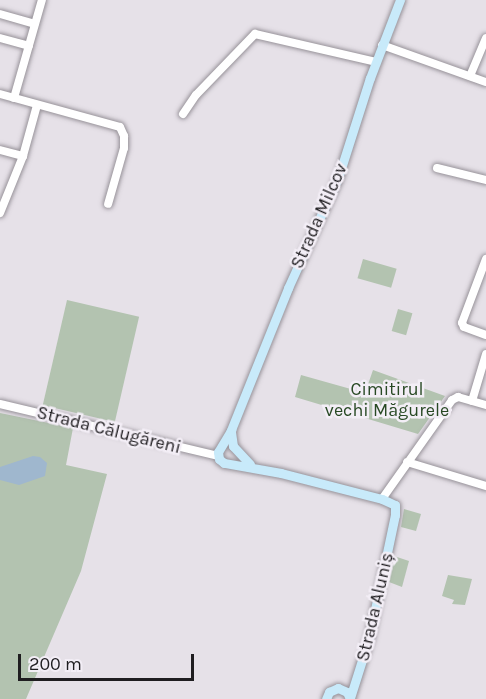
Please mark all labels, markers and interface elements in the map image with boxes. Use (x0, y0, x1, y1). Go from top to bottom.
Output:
street label: Strada Milcov (286, 160, 352, 272)
park label: Cimitirul vechi Măgurele (325, 379, 449, 422)
street label: Strada Călugăreni (35, 402, 183, 458)
street label: Strada Aluniș (352, 551, 398, 663)
scale bar (21, 642, 196, 680)
text: 200 m (29, 653, 82, 675)

